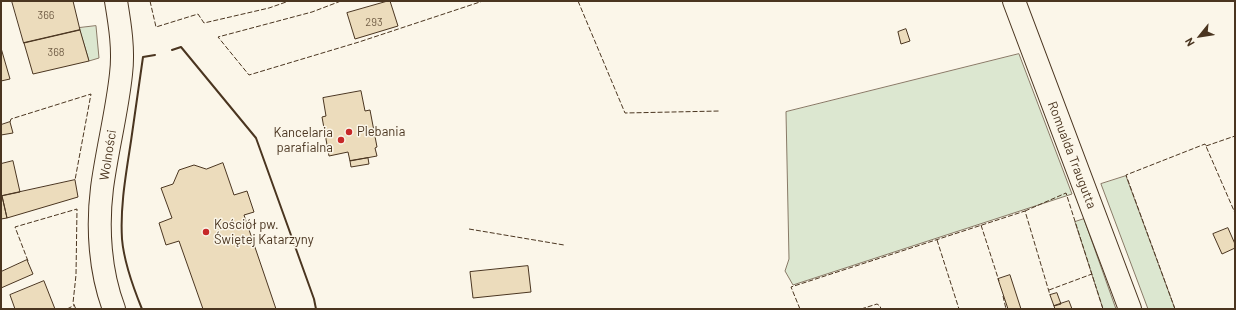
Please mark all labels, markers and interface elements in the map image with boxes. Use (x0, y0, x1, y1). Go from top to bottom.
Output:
house number: 366 (38, 8, 54, 22)
house number: 293 (365, 15, 383, 29)
north arrow (1180, 16, 1220, 56)
text: N (1182, 36, 1197, 49)
house number: 368 (47, 45, 65, 59)
street label: Romualda Traugutta (1044, 99, 1100, 211)
place label: Plebania (357, 124, 405, 140)
place label: Kancelaria parafialna (274, 125, 333, 156)
marker: Plebania (344, 127, 354, 137)
street label: Wolności (96, 128, 120, 182)
marker: Kancelaria parafialna (336, 135, 346, 145)
place label: Kościół pw. Świętej Katarzyny (214, 217, 314, 248)
marker: Kościół pw. Świętej Katarzyny (201, 227, 211, 237)

